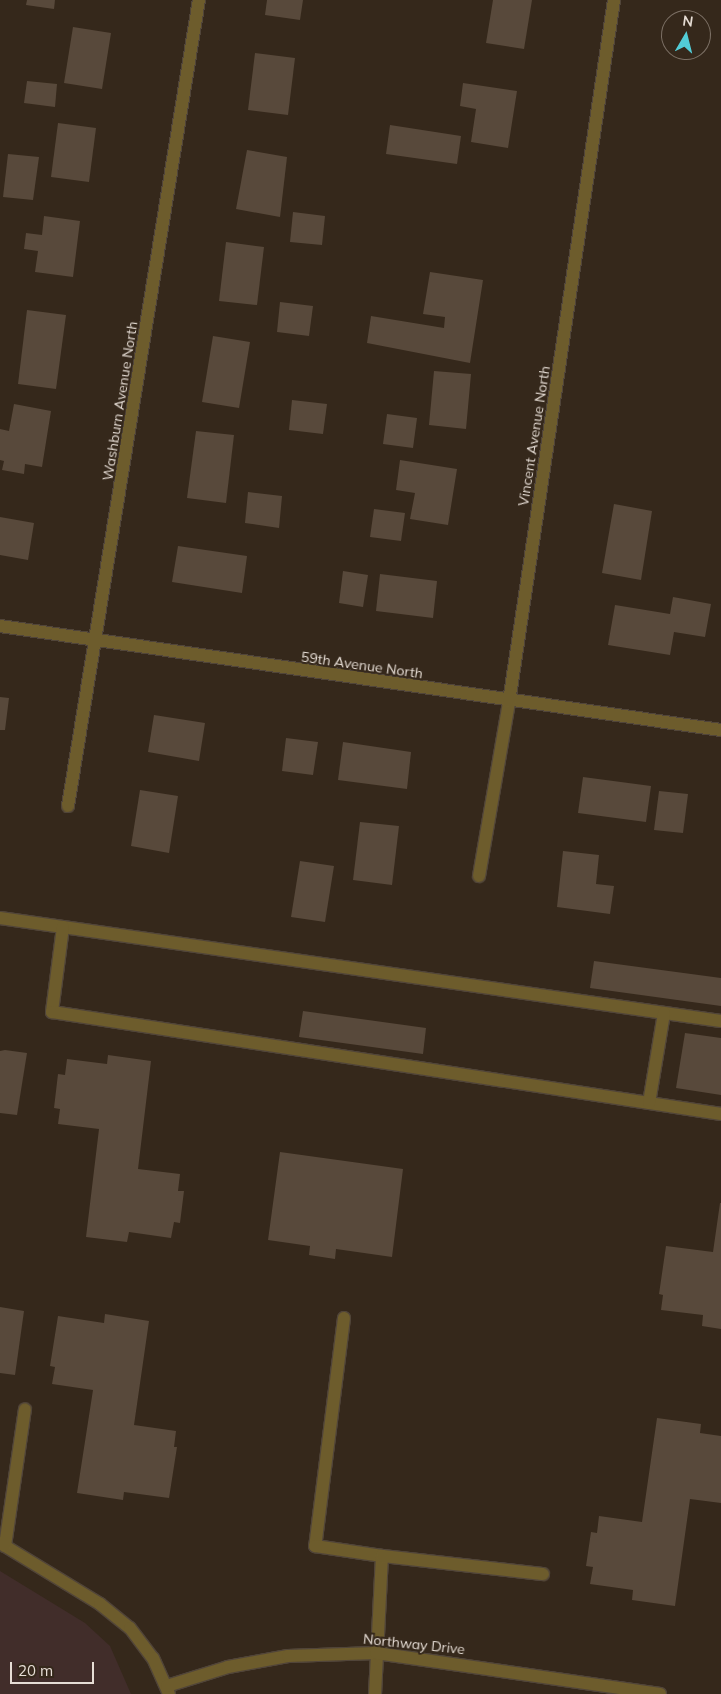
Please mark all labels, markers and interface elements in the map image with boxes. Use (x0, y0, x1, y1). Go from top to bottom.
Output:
north arrow (661, 10, 711, 60)
text: N (681, 11, 694, 31)
street label: Washburn Avenue North (99, 320, 141, 482)
street label: Vincent Avenue North (515, 365, 553, 507)
street label: 59th Avenue North (300, 648, 424, 682)
street label: Northway Drive (362, 1630, 466, 1658)
scale bar (12, 1652, 96, 1684)
text: 20 m (18, 1661, 53, 1680)

